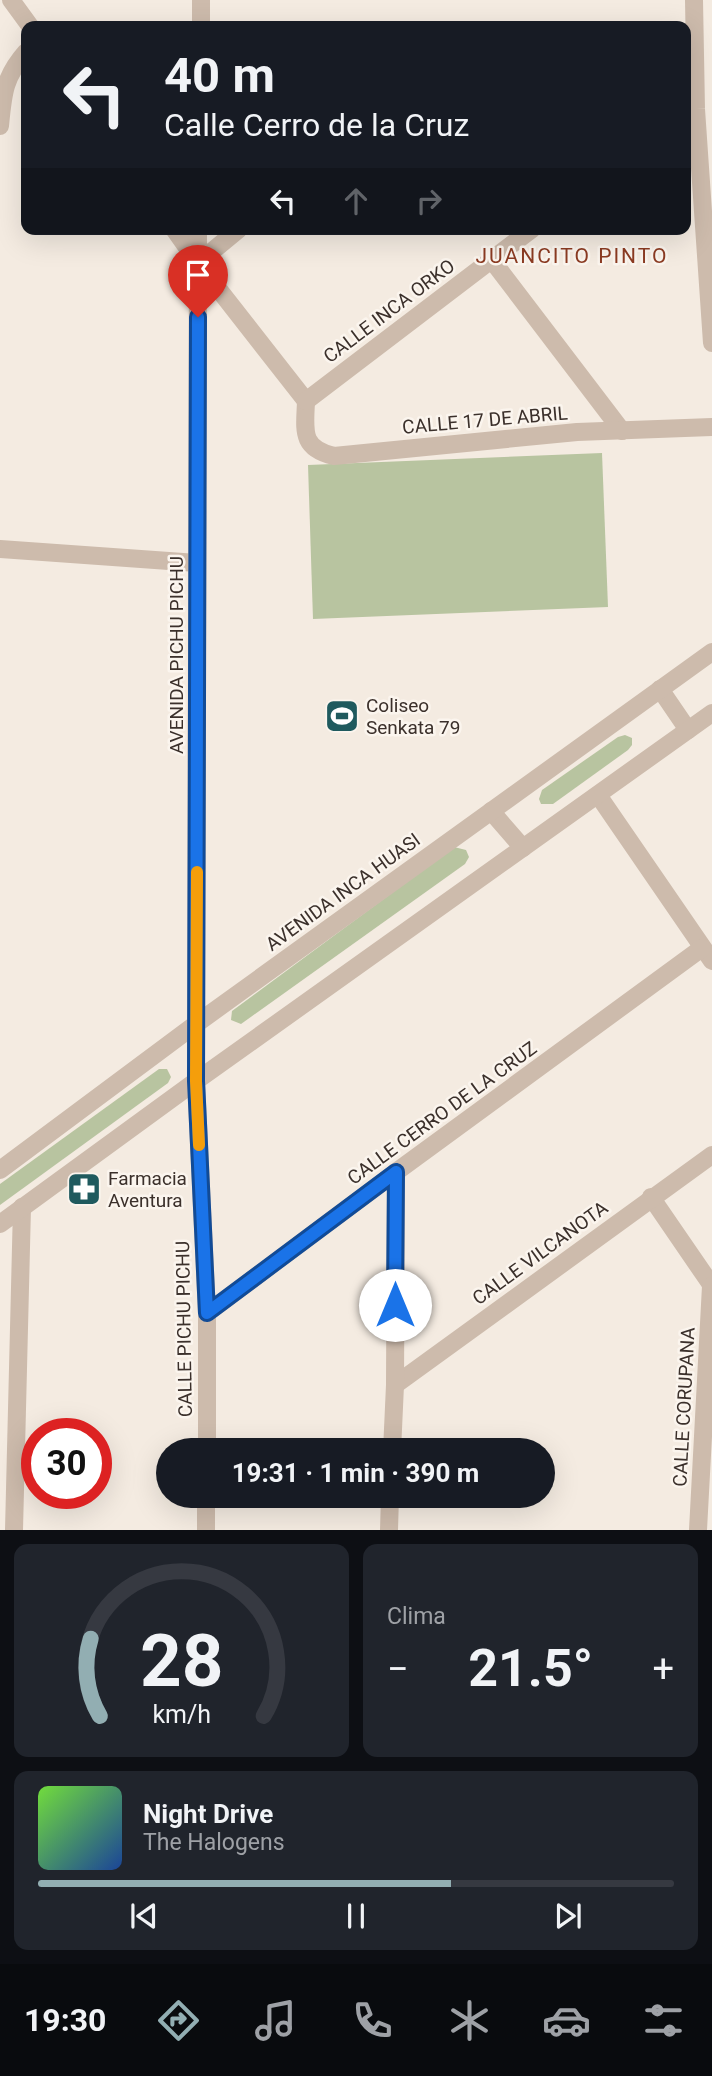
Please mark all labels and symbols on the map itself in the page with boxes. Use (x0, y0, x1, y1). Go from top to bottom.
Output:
district label: JUANCITO PINTO (476, 244, 668, 268)
pin (168, 245, 228, 317)
street label: CALLE INCA ORKO (319, 254, 459, 368)
street label: CALLE 17 DE ABRIL (401, 401, 569, 439)
street label: AVENIDA PICHU PICHU (165, 556, 188, 754)
place label: Coliseo Senkata 79 (366, 694, 460, 739)
sports icon: Coliseo Senkata 79 (323, 697, 361, 735)
street label: AVENIDA INCA HUASI (261, 828, 425, 956)
street label: CALLE CERRO DE LA CRUZ (343, 1037, 541, 1189)
place label: Farmacia Aventura (108, 1167, 187, 1212)
pharmacy icon: Farmacia Aventura (65, 1170, 103, 1208)
street label: CALLE VILCANOTA (468, 1196, 613, 1310)
street label: CALLE PICHU PICHU (171, 1241, 197, 1417)
position arrow (358, 1268, 432, 1342)
street label: CALLE CORUPANA (668, 1326, 700, 1487)
speed limit sign: 30 (21, 1418, 112, 1509)

